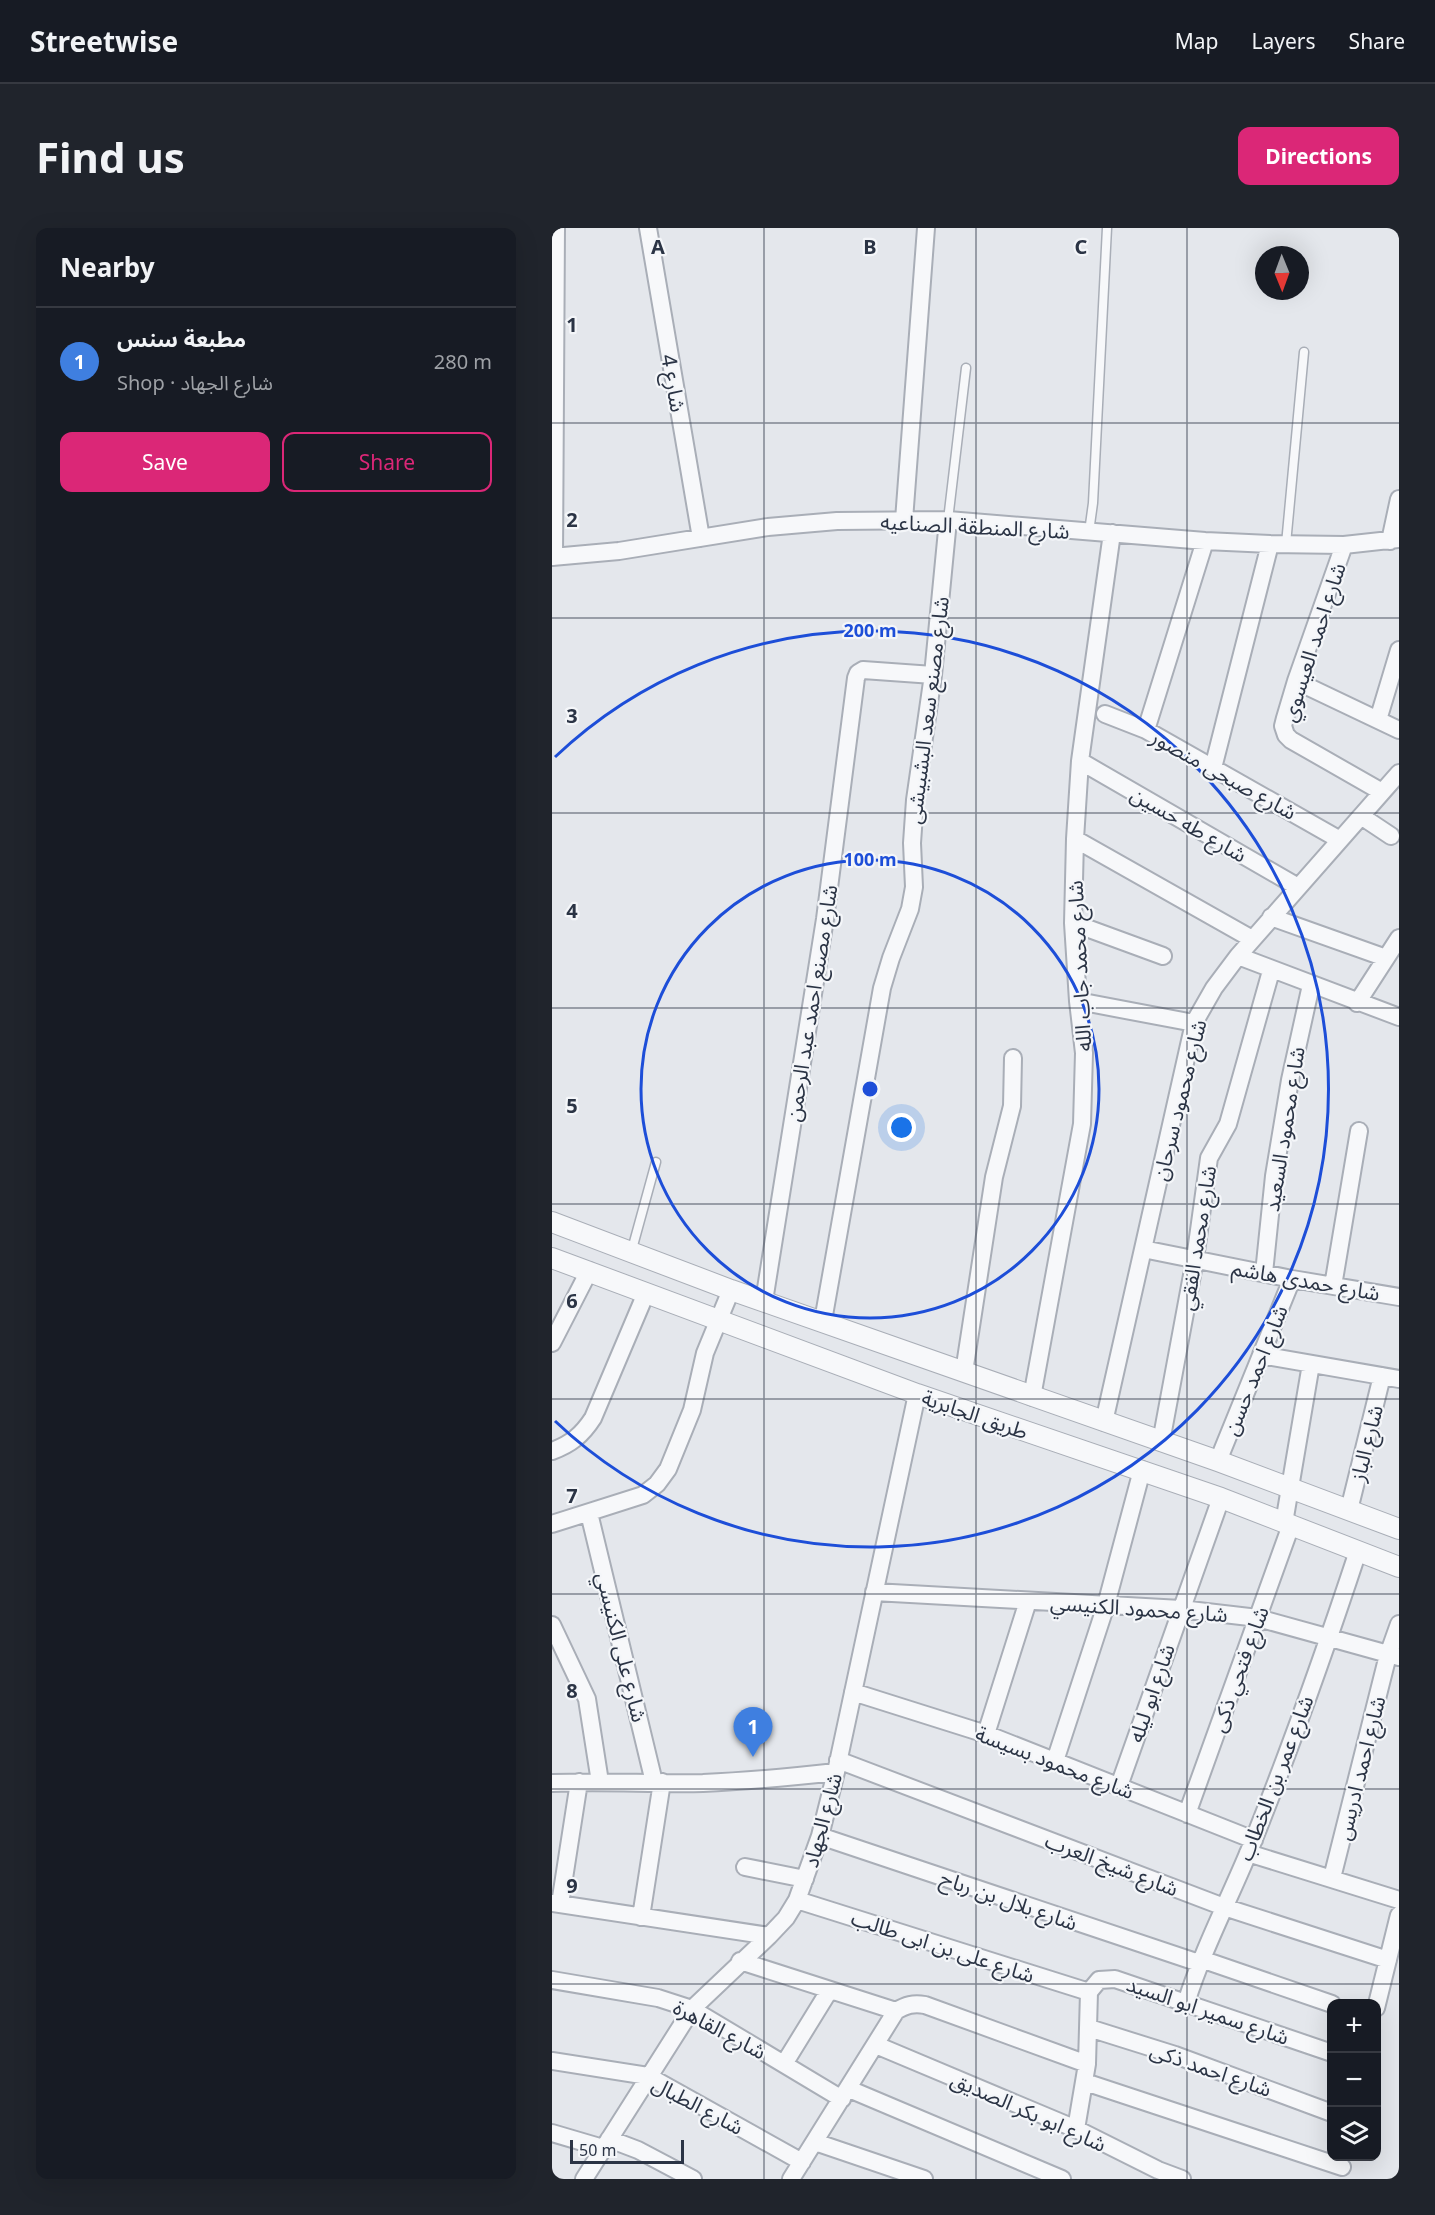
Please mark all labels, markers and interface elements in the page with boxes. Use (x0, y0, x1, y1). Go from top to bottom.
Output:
text: Streetwise (30, 22, 178, 60)
text: Map (1175, 27, 1219, 55)
text: Layers (1252, 27, 1316, 55)
text: Share (1349, 27, 1405, 55)
button: Directions (1238, 127, 1399, 185)
text: Find us (36, 128, 185, 185)
text: A (651, 233, 665, 260)
text: B (863, 233, 877, 260)
text: C (1075, 233, 1088, 260)
north arrow (1255, 246, 1309, 300)
text: Nearby (60, 249, 155, 285)
text: 1 (566, 311, 578, 338)
text: مطبعة سنس (117, 323, 246, 353)
text: 1 (74, 348, 85, 375)
text: 280 m (434, 348, 492, 375)
street label: شارع 4 (653, 352, 693, 415)
text: Shop · شارع الجهاد (117, 369, 273, 396)
button: Save (60, 432, 270, 492)
button: Share (282, 432, 492, 492)
text: 2 (566, 506, 578, 533)
street label: شارع المنطقة الصناعيه (880, 507, 1070, 547)
street label: شارع احمد العيسوي (1274, 559, 1355, 726)
street label: شارع مصنع سعد البشبيشى (899, 595, 957, 826)
text: 200 m (843, 618, 897, 642)
text: 3 (566, 702, 578, 729)
street label: شارع صبحى منصور (1144, 722, 1302, 827)
street label: شارع طه حسين (1125, 779, 1252, 870)
text: 100 m (843, 847, 897, 871)
street label: شارع محمد جاب الله (1061, 880, 1099, 1052)
street label: شارع مصنع احمد عبد الرحمن (778, 883, 846, 1124)
text: 4 (566, 897, 578, 924)
street label: شارع محمود سرحان (1145, 1017, 1214, 1184)
street label: شارع محمود السعيد (1257, 1045, 1313, 1214)
centre of rings (860, 1079, 880, 1099)
text: 5 (566, 1092, 578, 1119)
your location (887, 1113, 916, 1142)
street label: شارع محمد الفقي (1172, 1164, 1225, 1313)
street label: شارع حمدى هاشم (1229, 1253, 1382, 1309)
text: 6 (566, 1287, 578, 1314)
street label: شارع احمد حسن (1216, 1301, 1296, 1440)
street label: طريق الجابرية (918, 1383, 1032, 1445)
street label: شارع الباز (1343, 1402, 1391, 1486)
text: 7 (566, 1482, 578, 1509)
street label: شارع على الكنيسي (587, 1569, 654, 1726)
street label: شارع محمود الكنيسي (1049, 1588, 1229, 1631)
street label: شارع فتحي ذكى (1203, 1602, 1277, 1737)
street label: شارع ابو ليله (1121, 1640, 1183, 1747)
text: 8 (566, 1677, 578, 1704)
street label: شارع عمر بن الخطاب (1231, 1691, 1321, 1865)
street label: شارع احمد ادريس (1329, 1693, 1393, 1843)
pin: 1 (734, 1708, 772, 1757)
street label: شارع محمود بسيسة (971, 1719, 1138, 1807)
street label: شارع الجهاد (796, 1770, 850, 1871)
street label: شارع شيخ العرب (1041, 1826, 1183, 1904)
street label: شارع بلال بن رباح (936, 1863, 1081, 1938)
text: 9 (566, 1872, 578, 1899)
street label: شارع على بن ابى طالب (847, 1903, 1038, 1991)
street label: شارع سمير ابو السيد (1122, 1969, 1293, 2053)
street label: شارع القاهرة (668, 1993, 771, 2067)
map controls (1327, 1999, 1381, 2161)
button: + (1327, 1999, 1381, 2053)
street label: شارع احمد ذكى (1146, 2035, 1275, 2105)
button: − (1327, 2053, 1381, 2107)
street label: شارع ابو بكر الصديق (946, 2064, 1111, 2160)
street label: شارع الطبال (646, 2069, 749, 2143)
button: layers (1327, 2107, 1381, 2161)
scale bar (570, 2137, 684, 2164)
text: 50 m (579, 2139, 616, 2161)

